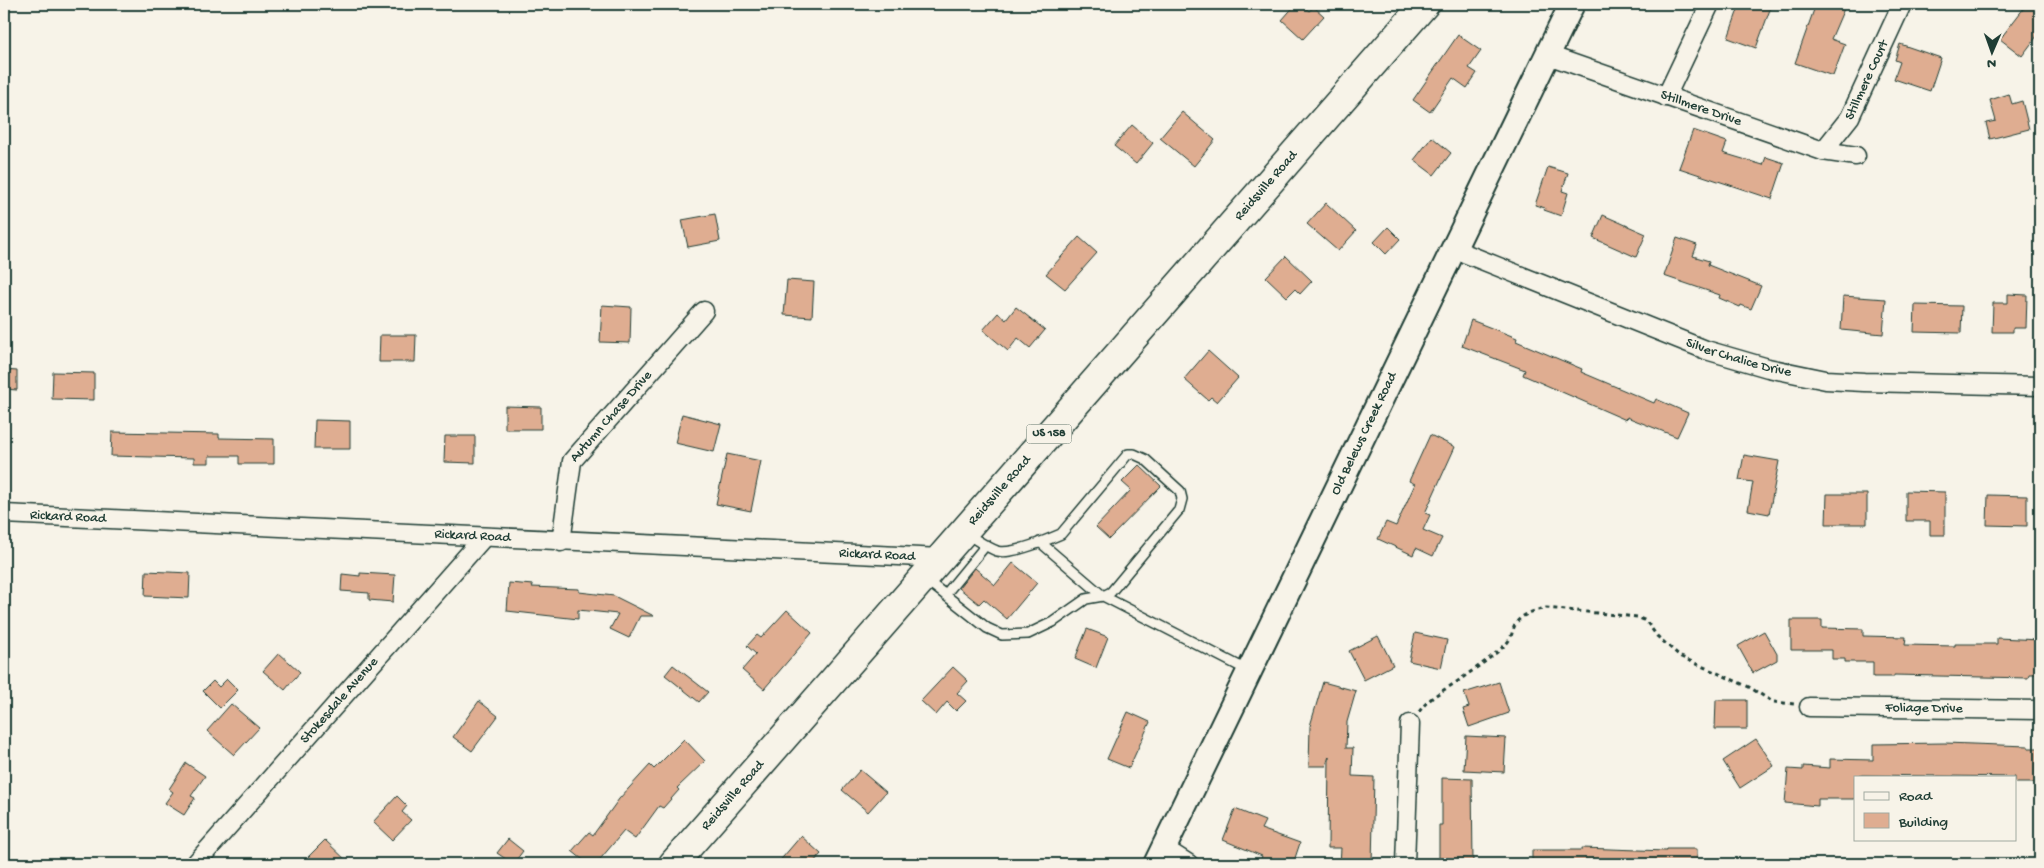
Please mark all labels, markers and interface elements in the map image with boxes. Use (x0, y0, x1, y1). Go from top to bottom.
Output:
north arrow (1966, 28, 2016, 78)
street label: Stillmere Court (1841, 36, 1893, 123)
text: N (1987, 54, 1996, 71)
street label: Stillmere Drive (1658, 86, 1744, 131)
street label: Reidsville Road (1231, 146, 1302, 224)
street label: Silver Chalice Drive (1683, 334, 1794, 381)
street label: Autumn Chase Drive (566, 367, 656, 466)
street label: Old Belews Creek Road (1327, 368, 1402, 498)
road number: US 158 (1026, 424, 1072, 444)
street label: Reidsville Road (964, 451, 1036, 529)
street label: Rickard Road (29, 507, 108, 527)
street label: Rickard Road (434, 526, 513, 546)
street label: Rickard Road (839, 545, 917, 565)
street label: Stokesdale Avenue (297, 653, 383, 747)
street label: Foliage Drive (1884, 699, 1964, 718)
street label: Reidsville Road (698, 756, 769, 834)
legend (1854, 776, 2016, 840)
text: Road (1899, 788, 1933, 806)
text: Building (1898, 814, 1948, 832)

